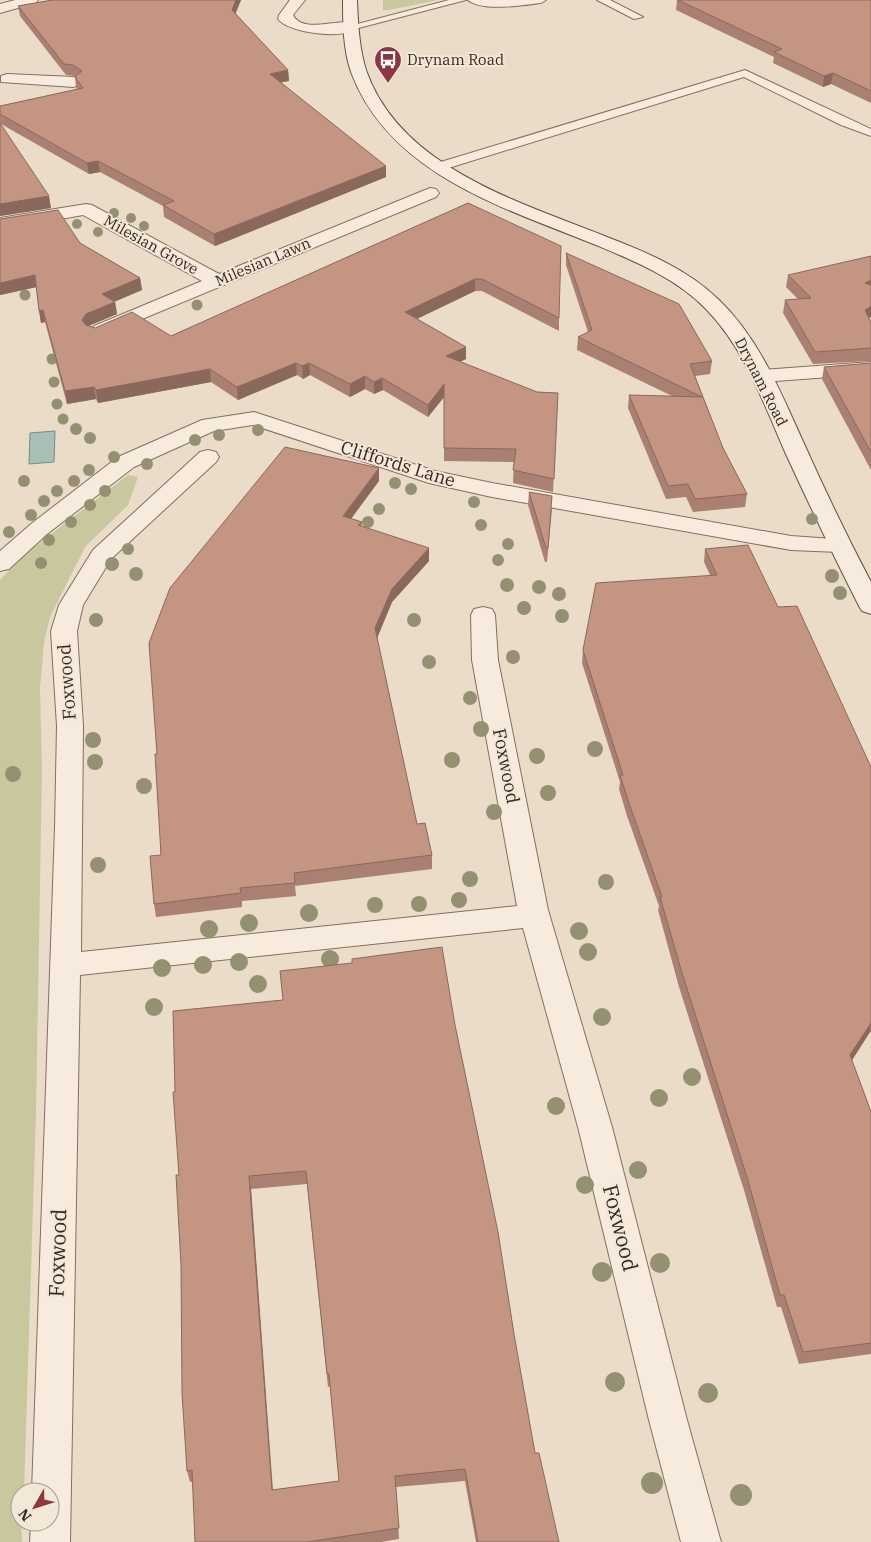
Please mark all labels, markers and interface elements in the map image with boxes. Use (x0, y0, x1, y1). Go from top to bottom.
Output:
bus stop icon: Drynam Road (373, 45, 403, 84)
place label: Drynam Road (407, 50, 504, 69)
street label: Milesian Grove (101, 211, 202, 278)
street label: Milesian Lawn (212, 233, 314, 290)
street label: Drynam Road (731, 334, 792, 429)
street label: Cliffords Lane (338, 435, 458, 492)
street label: Foxwood (52, 643, 81, 721)
street label: Foxwood (488, 726, 525, 805)
street label: Foxwood (597, 1181, 645, 1274)
street label: Foxwood (41, 1208, 73, 1298)
north arrow (10, 1482, 60, 1532)
text: N (14, 1505, 35, 1525)

